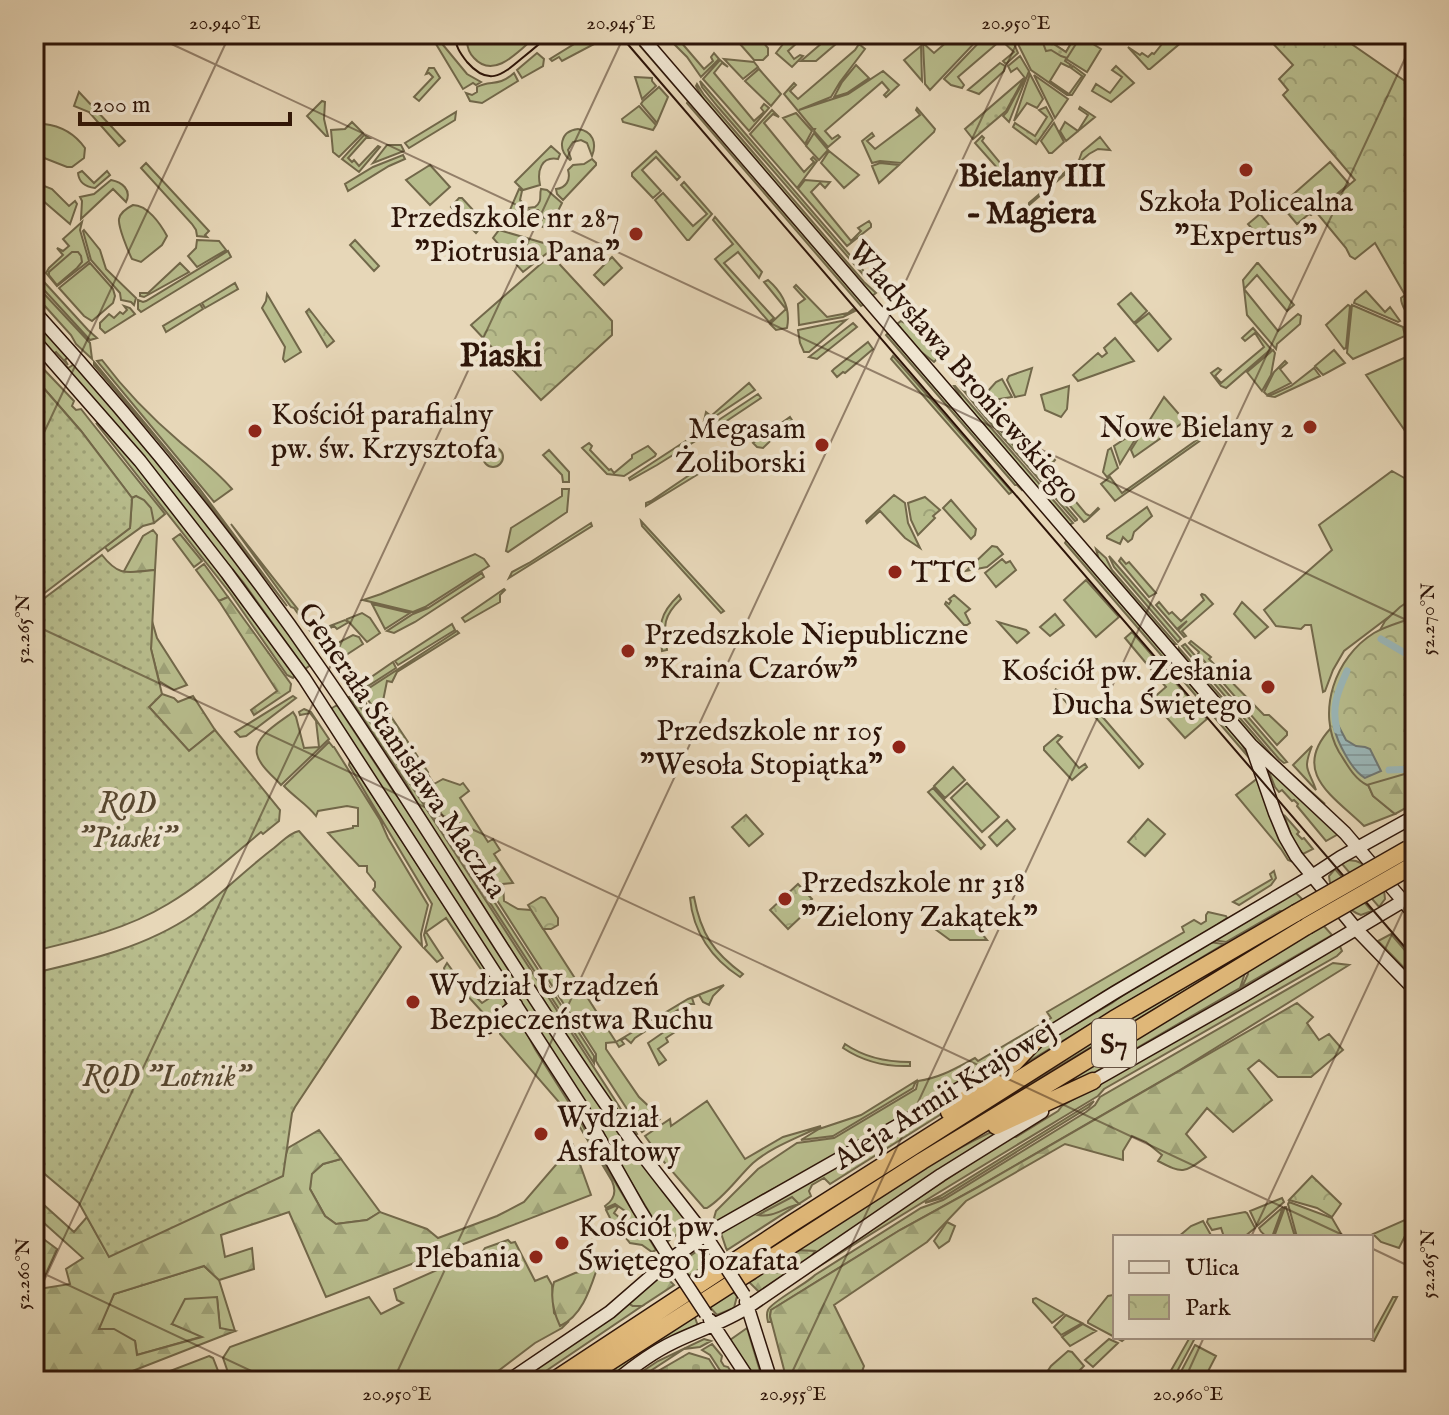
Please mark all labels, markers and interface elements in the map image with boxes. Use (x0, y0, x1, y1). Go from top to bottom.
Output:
text: 20.940°E (189, 11, 261, 36)
text: 20.945°E (586, 11, 656, 36)
text: 20.950°E (981, 11, 1051, 36)
scale bar (80, 76, 290, 126)
text: 200 m (92, 90, 151, 121)
district label: Bielany III – Magiera (958, 157, 1106, 235)
marker: Szkoła Policealna "Expertus" (1237, 161, 1255, 179)
place label: Szkoła Policealna "Expertus" (1139, 184, 1353, 256)
place label: Przedszkole nr 287 "Piotrusia Pana" (390, 200, 620, 272)
marker: Przedszkole nr 287 "Piotrusia Pana" (627, 225, 645, 243)
street label: Władysława Broniewskiego (839, 234, 1088, 513)
district label: Piaski (460, 335, 542, 378)
place label: Kościół parafialny pw. św. Krzysztofa (271, 397, 497, 469)
place label: Nowe Bielany 2 (1099, 410, 1294, 448)
place label: Megasam Żoliborski (675, 411, 806, 483)
marker: Nowe Bielany 2 (1301, 418, 1319, 436)
marker: Kościół parafialny pw. św. Krzysztofa (246, 422, 264, 440)
marker: Megasam Żoliborski (813, 436, 831, 454)
place label: TTC (911, 555, 977, 593)
marker: TTC (886, 563, 904, 581)
text: 52.270°N (1416, 583, 1441, 655)
text: 52.265°N (11, 594, 36, 664)
street label: Generała Stanisława Maczka (288, 596, 515, 907)
place label: Przedszkole Niepubliczne "Kraina Czarów" (644, 617, 968, 689)
marker: Przedszkole Niepubliczne "Kraina Czarów" (619, 642, 637, 660)
place label: Kościół pw. Zesłania Ducha Świętego (1001, 653, 1252, 725)
marker: Kościół pw. Zesłania Ducha Świętego (1259, 678, 1277, 696)
place label: Przedszkole nr 105 "Wesoła Stopiątka" (640, 713, 883, 785)
marker: Przedszkole nr 105 "Wesoła Stopiątka" (890, 738, 908, 756)
park label: ROD "Piaski" (78, 786, 179, 858)
place label: Przedszkole nr 318 "Zielony Zakątek" (801, 865, 1038, 937)
marker: Przedszkole nr 318 "Zielony Zakątek" (776, 890, 794, 908)
place label: Wydział Urządzeń Bezpieczeństwa Ruchu (429, 968, 713, 1040)
marker: Wydział Urządzeń Bezpieczeństwa Ruchu (404, 993, 422, 1011)
street label: Aleja Armii Krajowej (826, 1012, 1063, 1180)
road number: S7 (1092, 1019, 1136, 1067)
park label: ROD "Lotnik" (82, 1059, 253, 1097)
place label: Wydział Asfaltowy (556, 1100, 681, 1172)
marker: Wydział Asfaltowy (532, 1125, 550, 1143)
place label: Kościół pw. Świętego Jozafata (578, 1209, 799, 1281)
text: 52.265°N (1416, 1229, 1441, 1299)
marker: Kościół pw. Świętego Jozafata (553, 1234, 571, 1252)
legend (1113, 1235, 1373, 1339)
text: 52.260°N (11, 1238, 36, 1310)
place label: Plebania (415, 1240, 520, 1278)
marker: Plebania (527, 1248, 545, 1266)
text: Ulica (1185, 1253, 1240, 1284)
text: Park (1185, 1293, 1231, 1324)
text: 20.950°E (362, 1382, 432, 1407)
text: 20.955°E (760, 1382, 827, 1407)
text: 20.960°E (1153, 1382, 1223, 1407)

